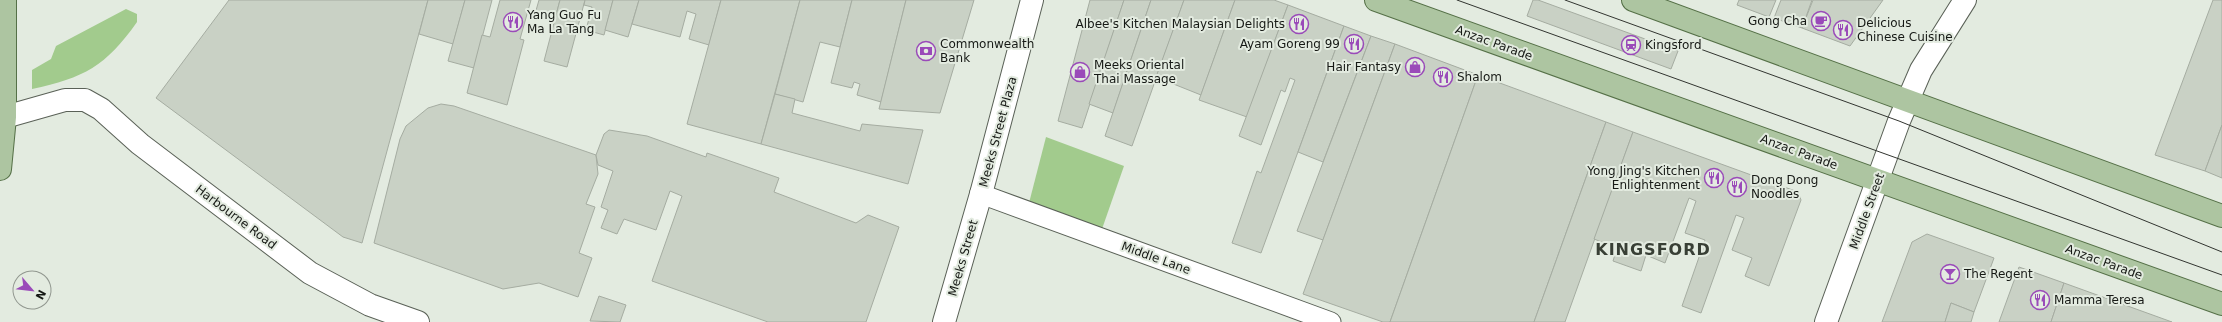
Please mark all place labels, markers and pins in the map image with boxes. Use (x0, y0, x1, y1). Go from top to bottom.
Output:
place label: Yang Guo Fu Ma La Tang (526, 8, 601, 36)
cafe icon: Gong Cha (1810, 10, 1832, 32)
restaurant icon: Yang Guo Fu Ma La Tang (502, 11, 524, 33)
restaurant icon: Albee's Kitchen Malaysian Delights (1288, 13, 1310, 35)
place label: Gong Cha (1748, 14, 1807, 28)
place label: Delicious Chinese Cuisine (1857, 16, 1953, 44)
place label: Albee's Kitchen Malaysian Delights (1075, 17, 1285, 31)
restaurant icon: Delicious Chinese Cuisine (1832, 19, 1854, 41)
restaurant icon: Ayam Goreng 99 (1343, 33, 1365, 55)
station icon: Kingsford (1620, 34, 1642, 56)
place label: Commonwealth Bank (940, 37, 1034, 65)
place label: Ayam Goreng 99 (1240, 37, 1340, 51)
place label: Kingsford (1645, 38, 1702, 52)
bank icon: Commonwealth Bank (915, 40, 937, 62)
shop icon: Hair Fantasy (1404, 56, 1426, 78)
place label: Meeks Oriental Thai Massage (1093, 58, 1184, 86)
place label: Hair Fantasy (1326, 60, 1401, 74)
shop icon: Meeks Oriental Thai Massage (1069, 61, 1091, 83)
restaurant icon: Shalom (1432, 66, 1454, 88)
place label: Shalom (1457, 70, 1502, 84)
place label: Yong Jing's Kitchen Enlightenment (1586, 164, 1700, 192)
restaurant icon: Yong Jing's Kitchen Enlightenment (1703, 167, 1725, 189)
place label: Dong Dong Noodles (1751, 173, 1818, 201)
restaurant icon: Dong Dong Noodles (1726, 176, 1748, 198)
bar icon: The Regent (1939, 263, 1961, 285)
place label: The Regent (1963, 267, 2033, 281)
restaurant icon: Mamma Teresa (2029, 289, 2051, 311)
place label: Mamma Teresa (2054, 293, 2145, 307)

